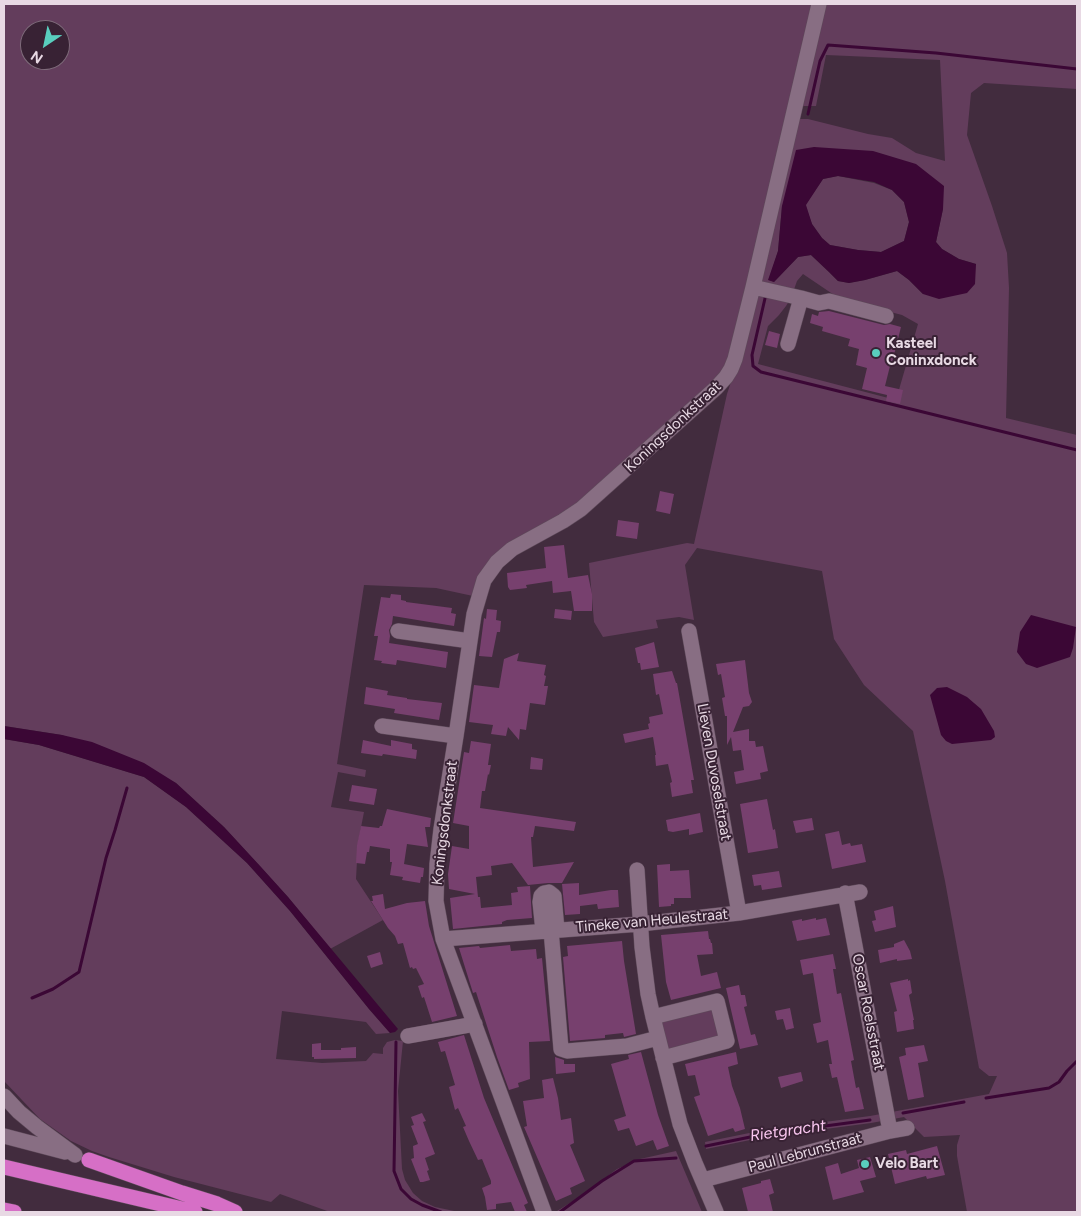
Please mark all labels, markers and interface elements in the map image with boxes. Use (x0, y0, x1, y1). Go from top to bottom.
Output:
north arrow (20, 20, 70, 70)
text: N (28, 47, 46, 67)
place label: Kasteel Coninxdonck (886, 335, 977, 370)
marker: Kasteel Coninxdonck (870, 347, 882, 359)
street label: Koningsdonkstraat (621, 378, 725, 476)
street label: Lieven Duvoselstraat (693, 702, 735, 842)
street label: Koningsdonkstraat (428, 760, 462, 886)
street label: Tineke van Heulestraat (575, 905, 729, 937)
street label: Oscar Roelsstraat (848, 952, 888, 1072)
water label: Rietgracht (749, 1116, 827, 1146)
street label: Paul Lebrunstraat (746, 1129, 864, 1177)
place label: Velo Bart (875, 1155, 938, 1173)
marker: Velo Bart (859, 1158, 871, 1170)

